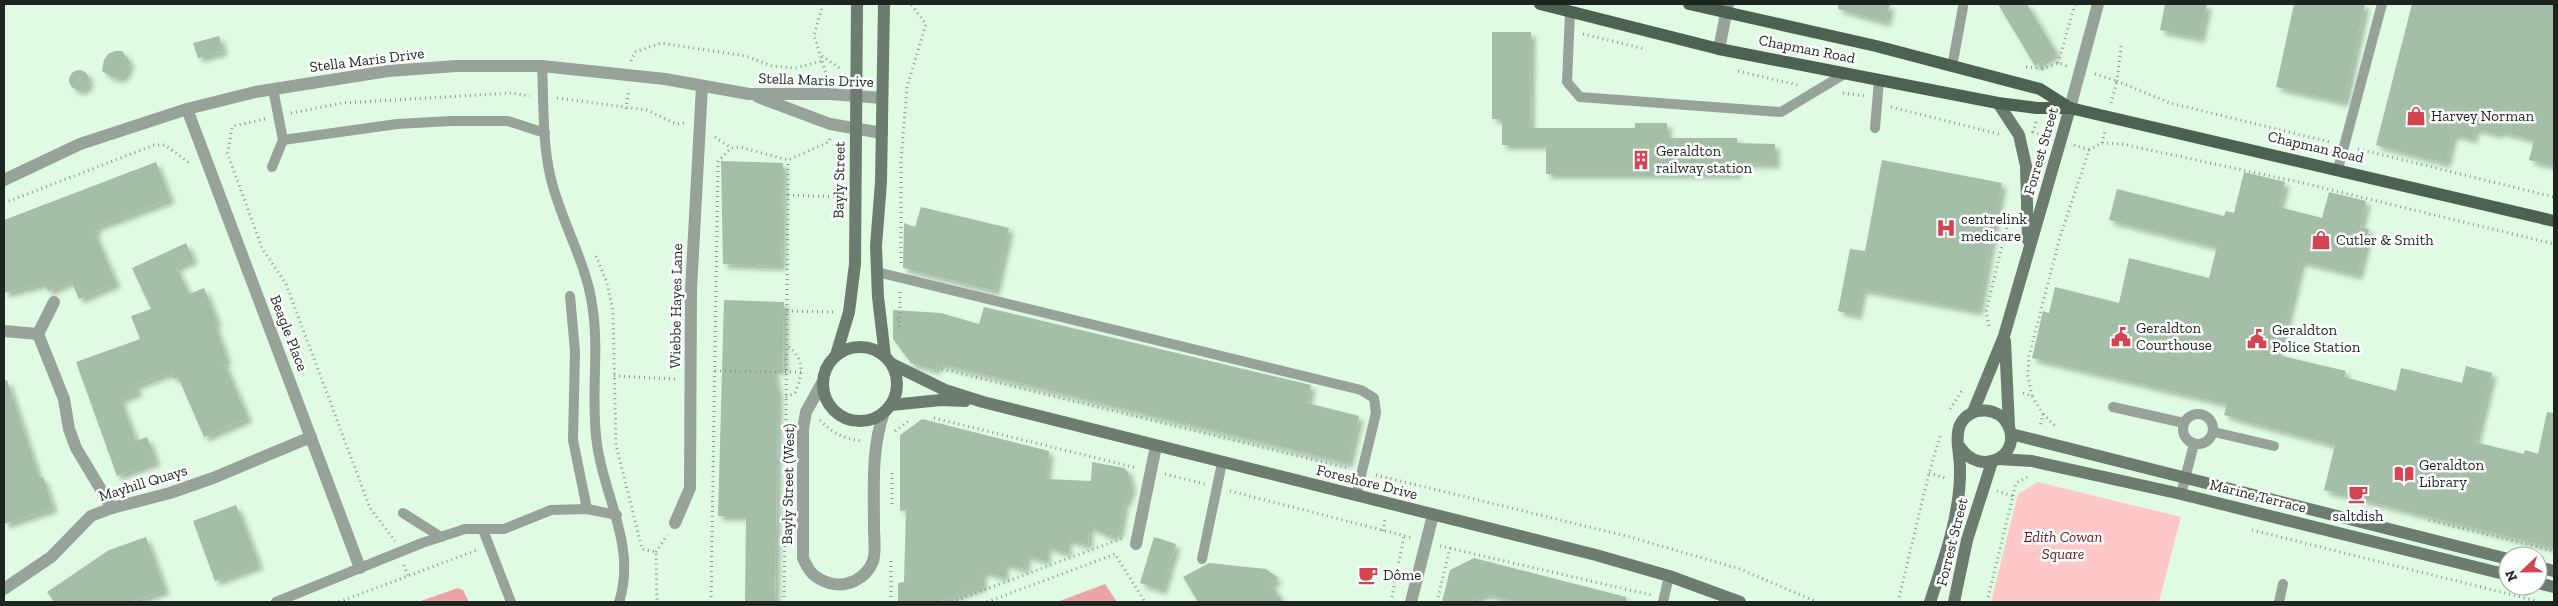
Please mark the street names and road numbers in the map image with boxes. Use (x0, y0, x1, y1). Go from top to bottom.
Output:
street label: Chapman Road (1757, 31, 1858, 67)
street label: Stella Maris Drive (309, 44, 425, 76)
street label: Stella Maris Drive (758, 69, 874, 91)
street label: Forrest Street (2020, 105, 2062, 197)
street label: Chapman Road (2266, 127, 2367, 167)
street label: Bayly Street (829, 141, 849, 219)
street label: Wiebbe Hayes Lane (666, 243, 686, 369)
street label: Beagle Place (266, 292, 312, 374)
street label: Bayly Street (West) (778, 423, 798, 545)
street label: Mayhill Quays (96, 461, 190, 505)
street label: Foreshore Drive (1314, 461, 1420, 503)
street label: Marine Terrace (2208, 475, 2308, 517)
street label: Forrest Street (1932, 496, 1972, 588)

